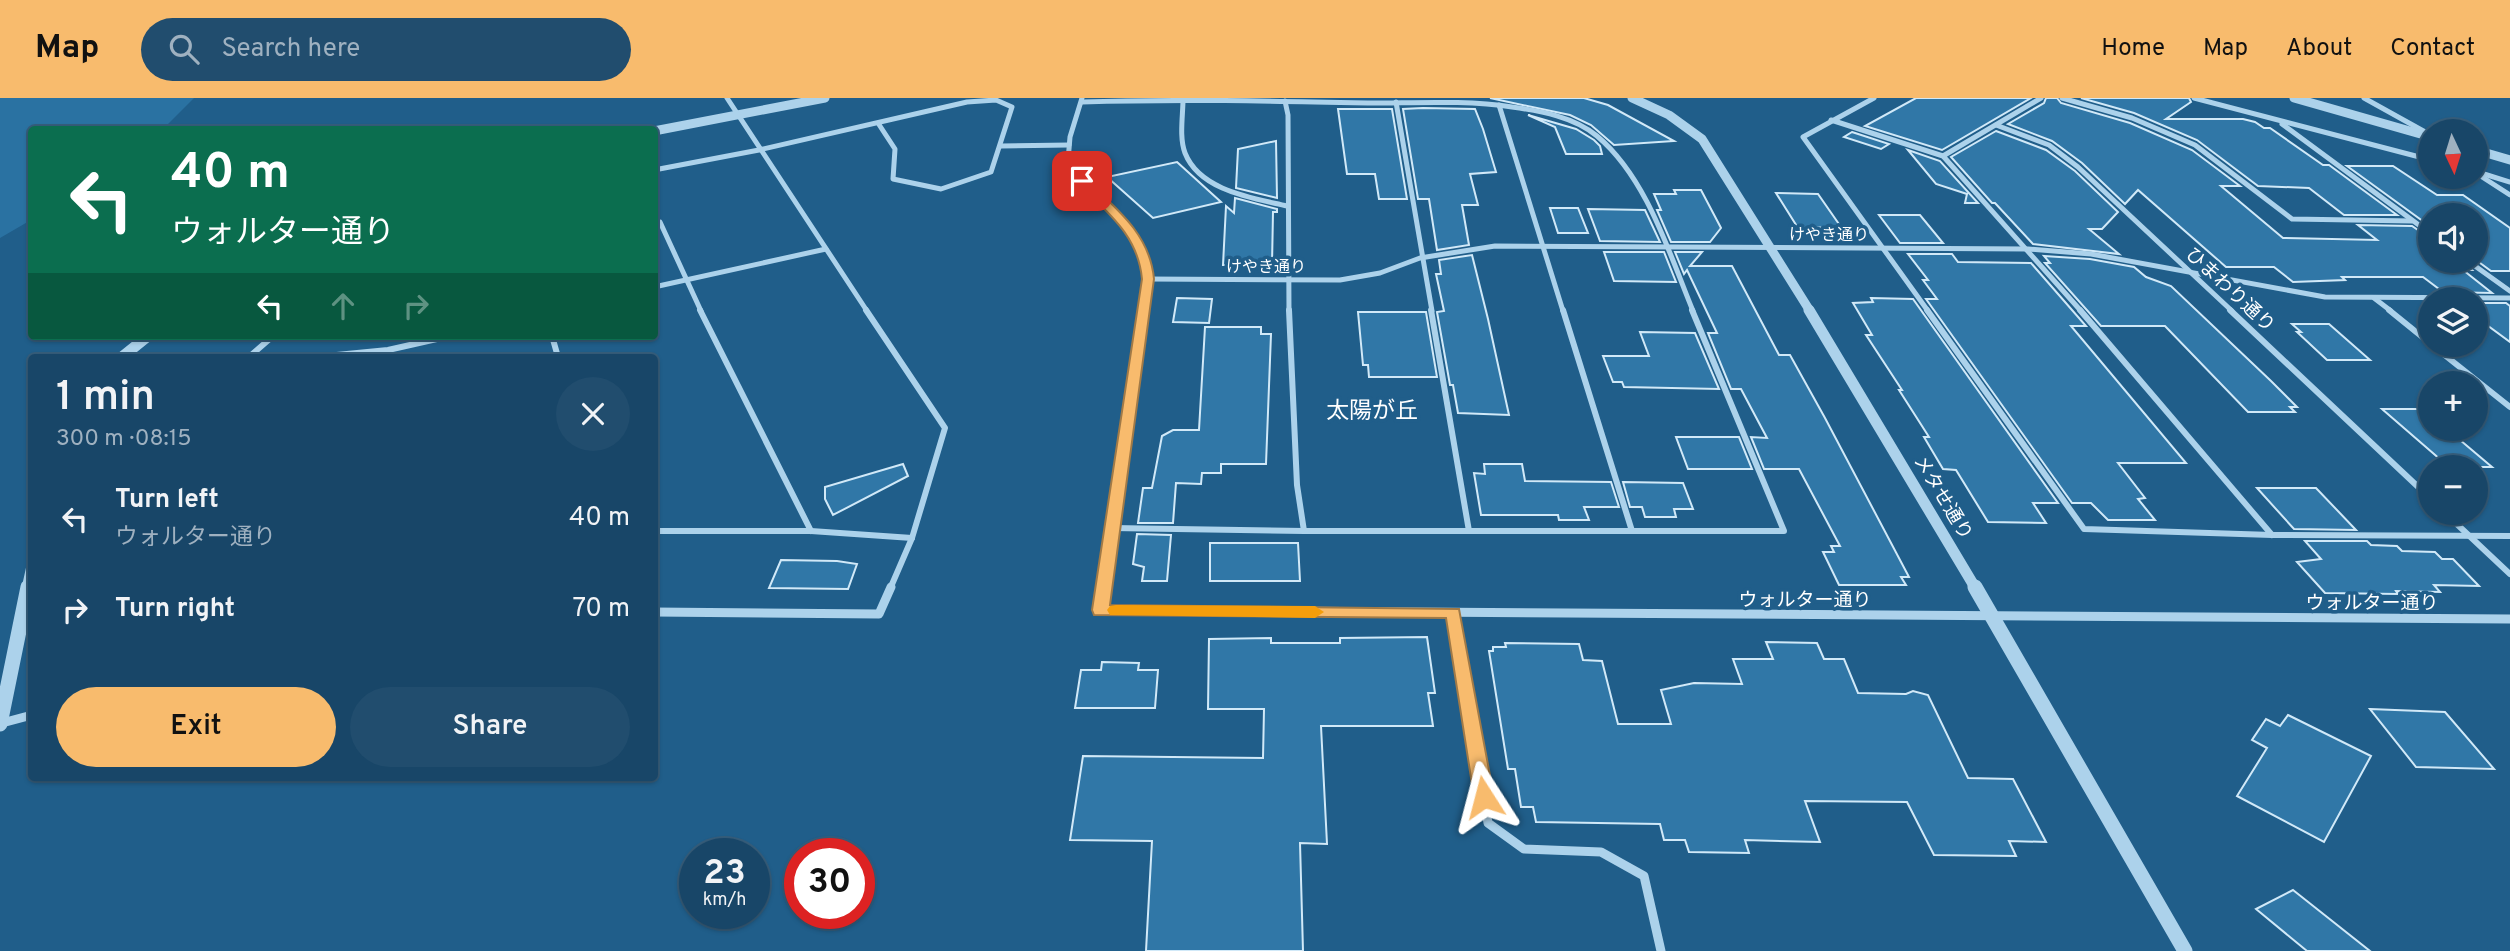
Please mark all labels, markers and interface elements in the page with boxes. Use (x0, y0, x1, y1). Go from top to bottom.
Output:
search box (141, 18, 631, 81)
text: Map (35, 28, 99, 70)
icon: search (165, 30, 203, 68)
text: Search here (221, 33, 360, 66)
text: Home (2101, 34, 2165, 64)
text: Map (2203, 34, 2248, 64)
text: About (2286, 34, 2352, 64)
text: Contact (2390, 34, 2475, 64)
north arrow (2418, 119, 2488, 189)
map controls (2418, 119, 2488, 525)
text: 40 m (171, 144, 290, 206)
pin (1052, 151, 1112, 211)
icon: left (56, 154, 147, 245)
icon: arrive (1063, 162, 1101, 200)
button: sound (2418, 203, 2488, 273)
text: ウォルター通り (171, 214, 395, 254)
street label: けやき通り (1789, 226, 1869, 246)
street label: ひまわり通り (2180, 243, 2280, 338)
street label: けやき通り (1226, 258, 1306, 278)
icon: left (251, 287, 289, 325)
icon: ahead (324, 287, 362, 325)
icon: right (397, 287, 435, 325)
button: layers (2418, 287, 2488, 357)
button: + (2418, 371, 2488, 441)
text: 1 min (56, 372, 155, 425)
button: close (556, 377, 630, 451)
district label: 太陽が丘 (1326, 398, 1418, 427)
text: 300 m · 08:15 (56, 425, 192, 454)
street label: メタせ通り (1908, 451, 1977, 545)
button: − (2418, 455, 2488, 525)
text: Turn left (115, 484, 219, 517)
icon: left (56, 500, 94, 538)
text: 40 m (569, 502, 630, 535)
text: ウォルター通り (115, 524, 276, 553)
street label: ウォルター通り (1738, 589, 1872, 613)
icon: right (56, 591, 94, 629)
street label: ウォルター通り (2305, 592, 2439, 616)
text: Turn right (115, 593, 235, 626)
text: 70 m (572, 593, 630, 626)
button: Exit (56, 687, 336, 767)
button: Share (350, 687, 630, 767)
position arrow (1447, 760, 1521, 834)
speed limit sign: 30 (784, 838, 875, 929)
text: 23 (703, 852, 746, 896)
text: km/h (703, 889, 746, 912)

